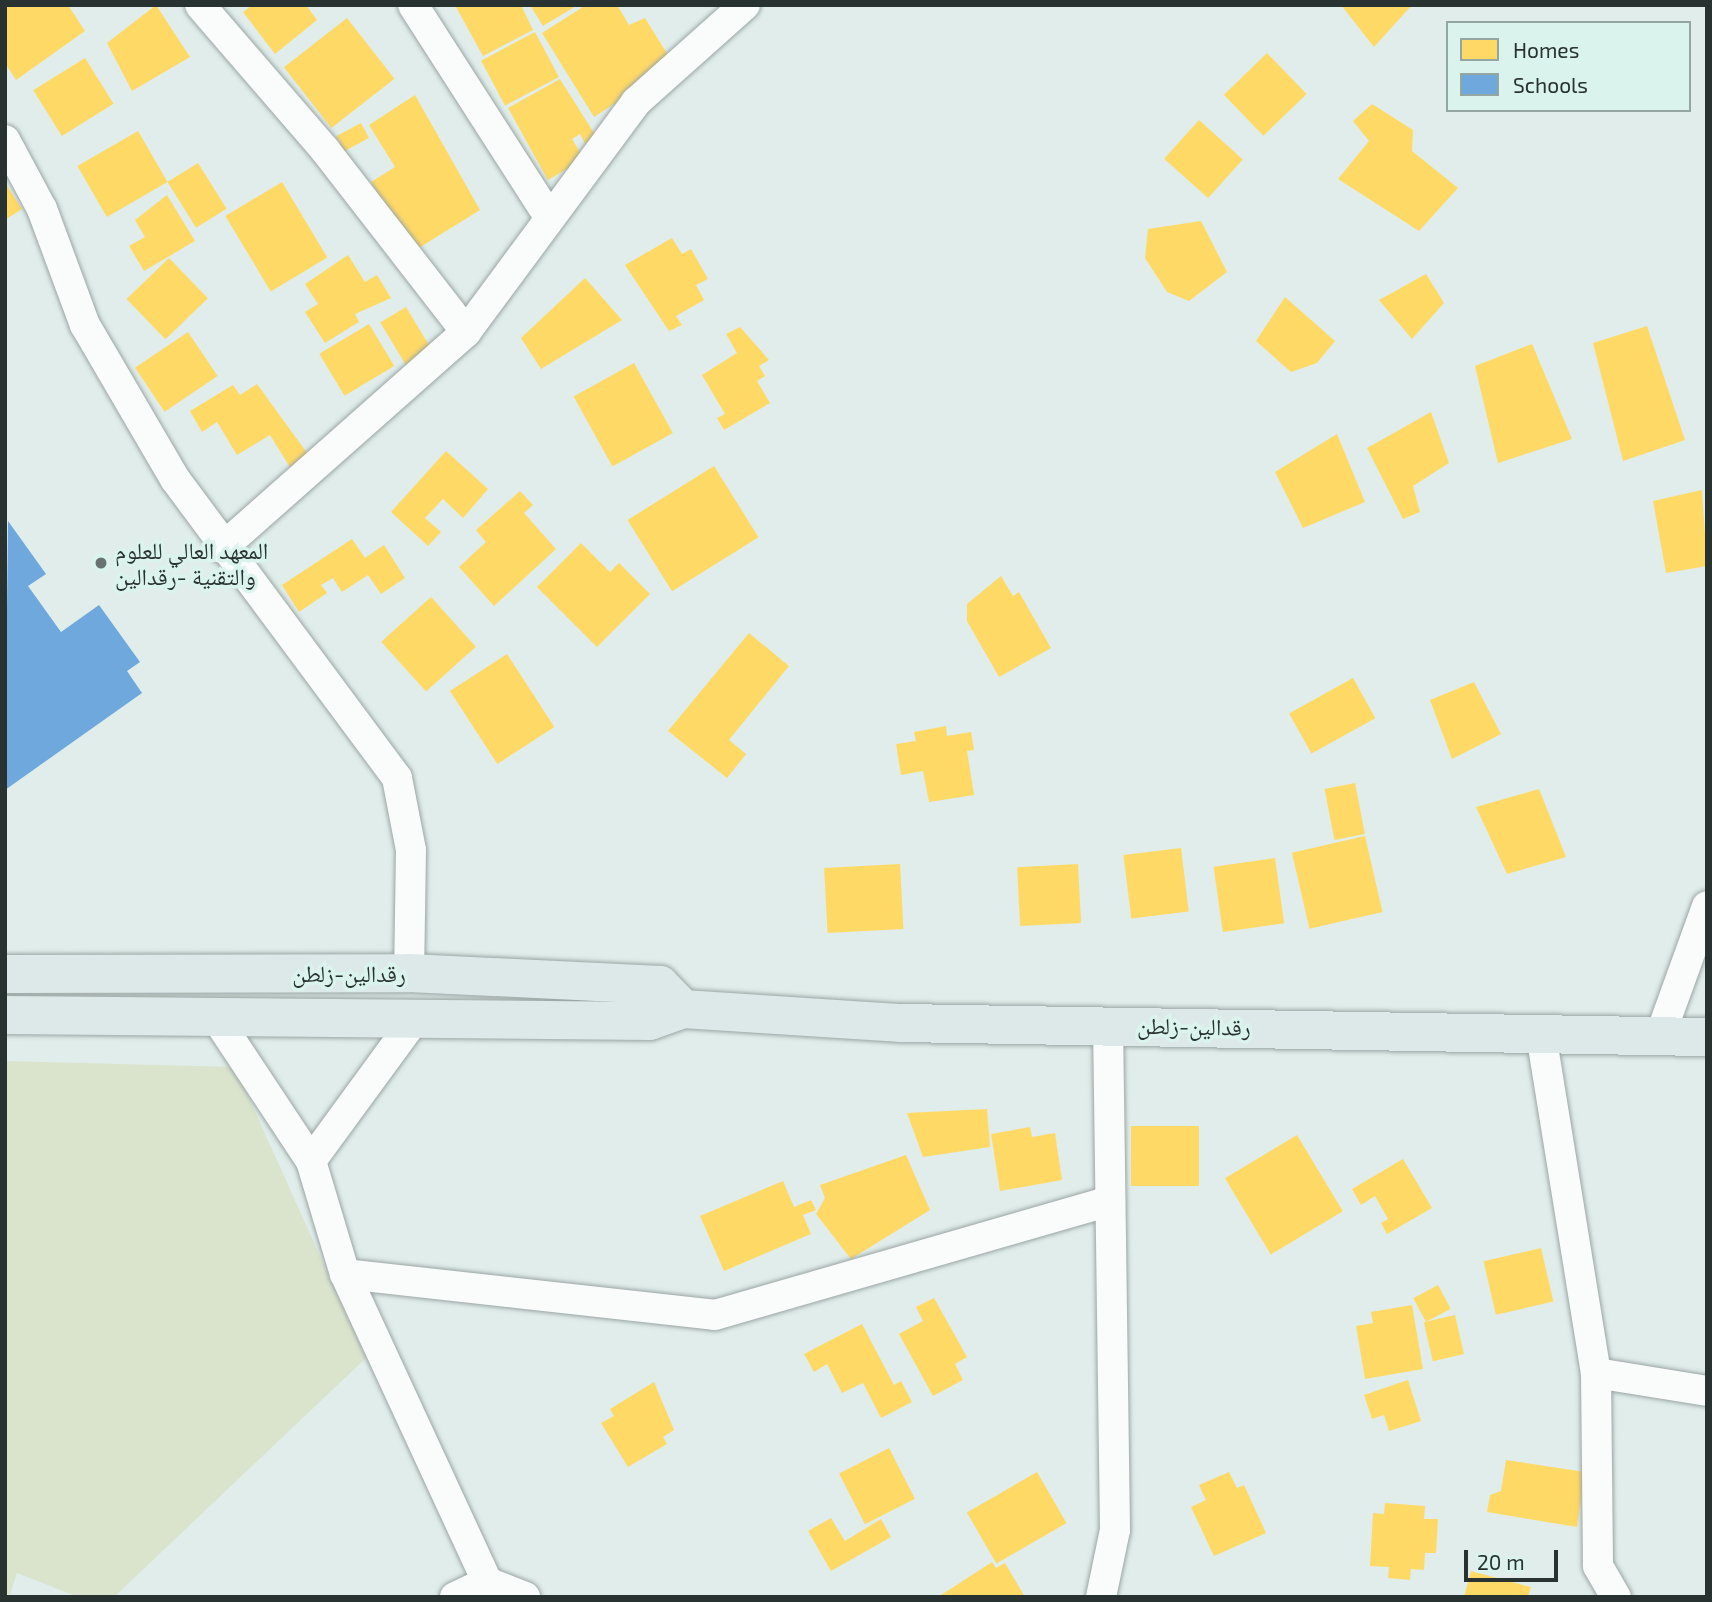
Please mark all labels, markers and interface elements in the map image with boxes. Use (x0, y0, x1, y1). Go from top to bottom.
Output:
legend (1446, 21, 1691, 112)
text: Homes (1513, 37, 1579, 62)
text: Schools (1513, 72, 1588, 97)
place label: المعهد العالي للعلوم والتقنية -رقدالين (115, 536, 268, 590)
marker: المعهد العالي للعلوم والتقنية -رقدالين (93, 555, 109, 571)
street label: رقدالين-زلطن (292, 959, 406, 987)
street label: رقدالين-زلطن (1137, 1011, 1251, 1041)
scale bar (1467, 1536, 1562, 1580)
text: 20 m (1477, 1549, 1525, 1574)

